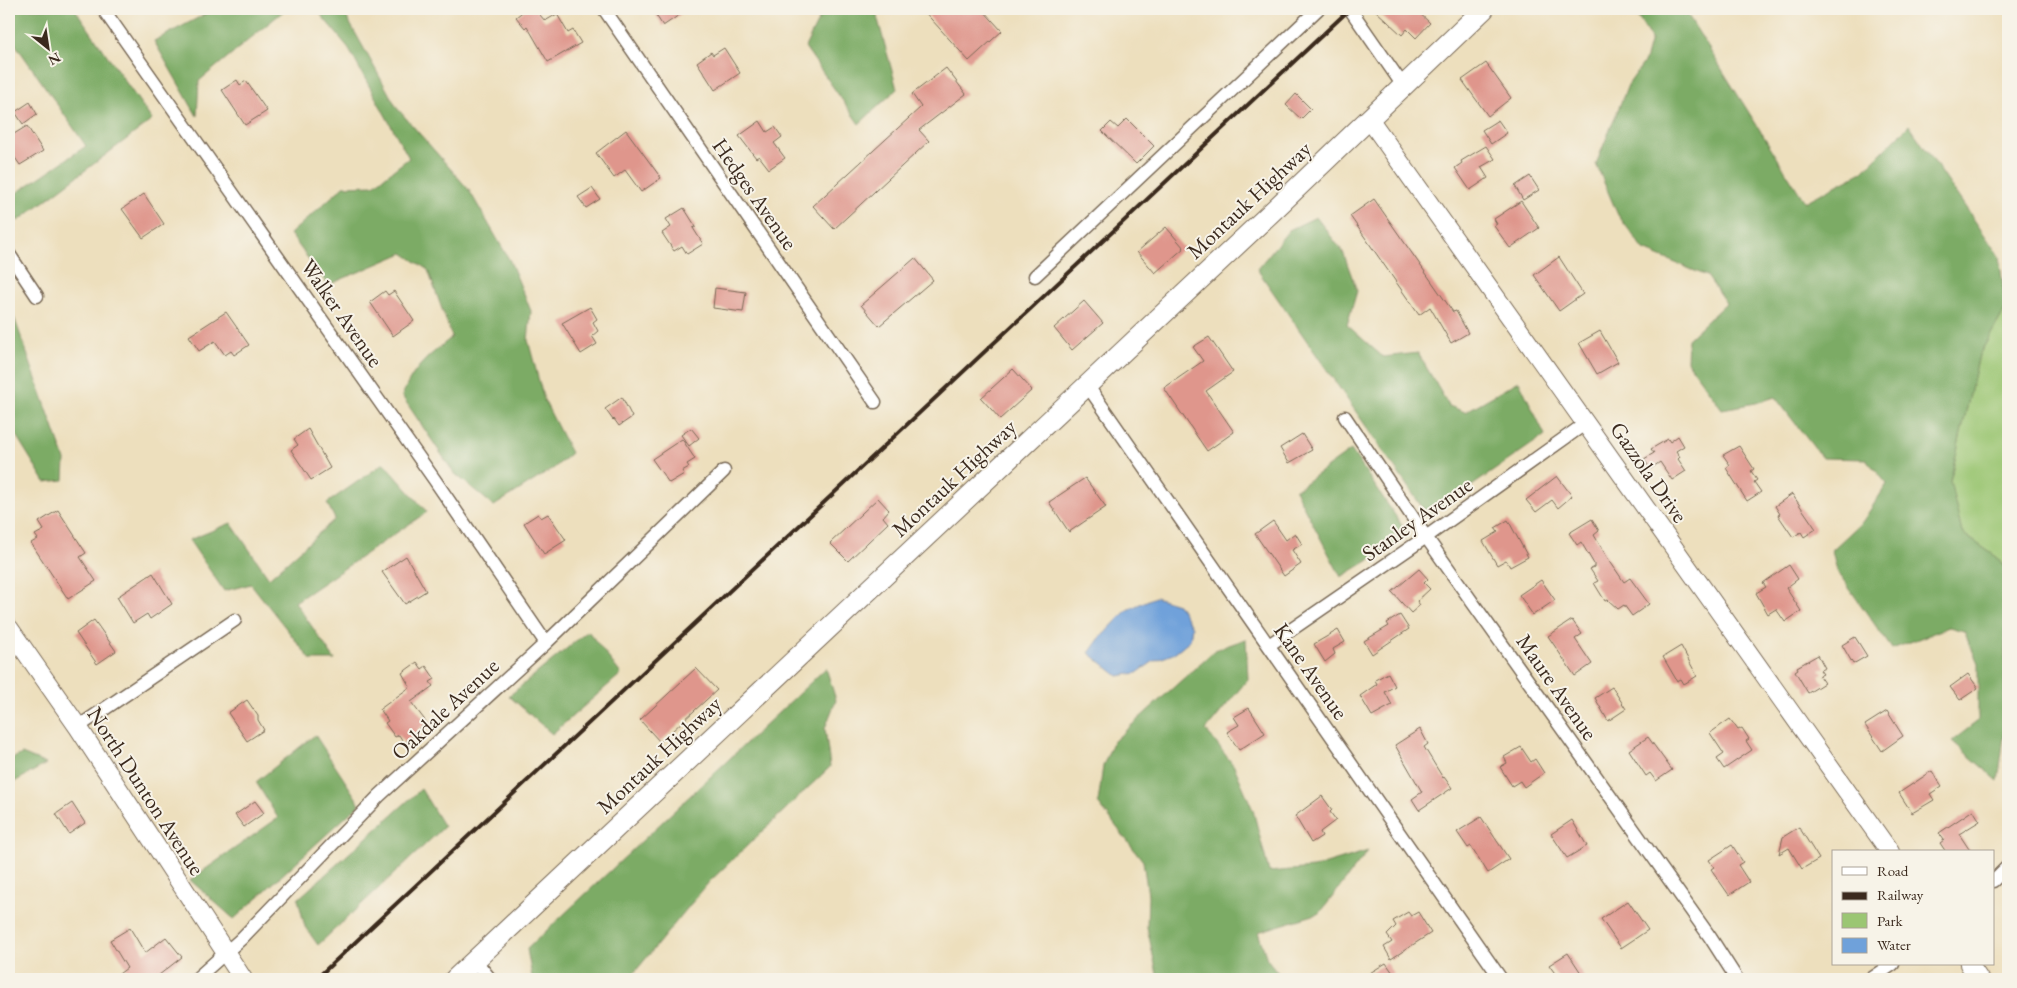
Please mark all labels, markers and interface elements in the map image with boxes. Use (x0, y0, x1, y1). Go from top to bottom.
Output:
north arrow (22, 22, 72, 72)
text: N (45, 49, 64, 70)
street label: Hedges Avenue (706, 132, 804, 256)
street label: Montauk Highway (1180, 134, 1318, 265)
street label: Walker Avenue (294, 253, 390, 373)
street label: Montauk Highway (885, 412, 1023, 543)
street label: Gazzola Drive (1604, 416, 1695, 529)
street label: Stanley Avenue (1356, 470, 1478, 568)
street label: Kane Avenue (1267, 617, 1355, 725)
street label: Maure Avenue (1510, 628, 1604, 746)
street label: Oakdale Avenue (385, 651, 505, 766)
street label: Montauk Highway (590, 689, 728, 820)
street label: North Dunton Avenue (81, 701, 212, 881)
legend (1832, 850, 1994, 966)
text: Road (1877, 861, 1909, 880)
text: Railway (1877, 885, 1924, 904)
text: Park (1877, 911, 1904, 930)
text: Water (1877, 935, 1911, 954)

